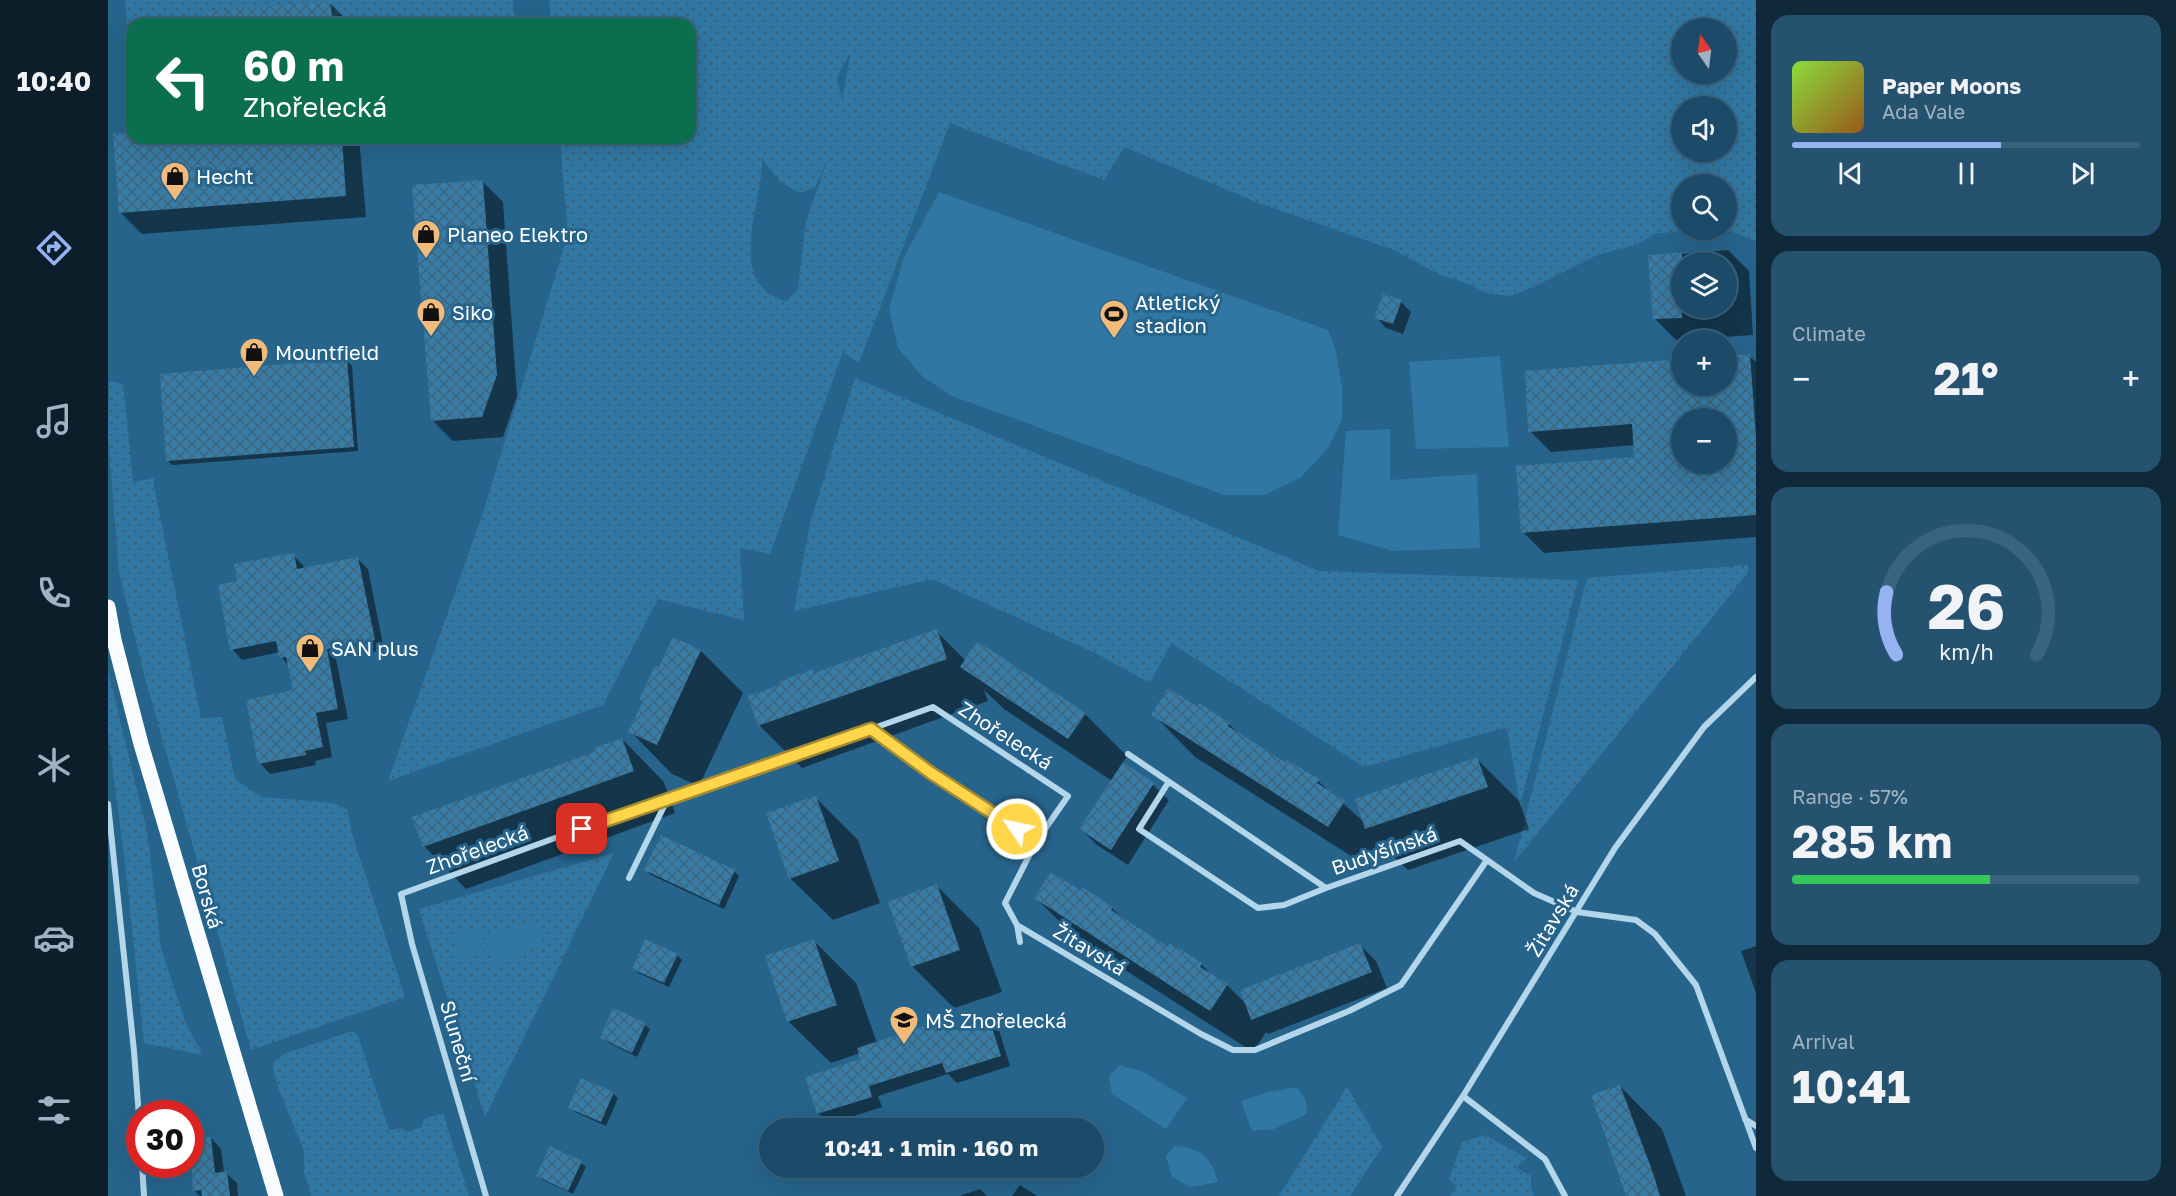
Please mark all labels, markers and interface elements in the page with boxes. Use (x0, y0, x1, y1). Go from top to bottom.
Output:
north arrow (1671, 18, 1737, 84)
map controls (1671, 18, 1737, 474)
text: 60 m (243, 40, 344, 90)
icon: left (144, 42, 222, 120)
text: 10:40 (17, 65, 91, 97)
text: Paper Moons (1882, 72, 2021, 99)
text: Zhořelecká (243, 91, 387, 123)
button: sound (1671, 96, 1737, 162)
text: Ada Vale (1882, 99, 1965, 123)
icon: previous (1834, 157, 1867, 190)
icon: pause (1950, 157, 1983, 190)
icon: next (2066, 157, 2099, 190)
shop icon: Hecht (159, 160, 191, 202)
place label: Hecht (196, 164, 254, 188)
button: search (1671, 174, 1737, 240)
shop icon: Planeo Elektro (410, 218, 442, 260)
place label: Planeo Elektro (447, 222, 588, 246)
icon: directions (33, 227, 75, 269)
button: layers (1671, 252, 1737, 318)
place label: Atletický stadion (1135, 290, 1220, 337)
shop icon: Siko (415, 296, 447, 338)
sports icon: Atletický stadion (1098, 298, 1130, 340)
place label: Siko (452, 300, 493, 324)
text: Climate (1792, 321, 1866, 345)
button: + (1671, 330, 1737, 396)
shop icon: Mountfield (238, 336, 270, 378)
place label: Mountfield (275, 340, 379, 364)
text: 21° (1933, 351, 1999, 405)
text: − (1792, 359, 1810, 398)
text: + (2122, 359, 2140, 398)
icon: music (33, 400, 75, 442)
button: − (1671, 408, 1737, 474)
text: 26 (1927, 568, 2005, 643)
icon: phone (33, 572, 75, 614)
shop icon: SAN plus (294, 632, 326, 674)
place label: SAN plus (331, 636, 419, 660)
text: km/h (1939, 639, 1993, 665)
street label: Zhořelecká (955, 696, 1057, 774)
icon: climate (33, 744, 75, 786)
text: Range · 57% (1792, 784, 1908, 808)
position arrow (985, 797, 1049, 861)
pin (556, 803, 607, 854)
icon: arrive (565, 812, 598, 845)
text: 285 km (1792, 814, 1952, 868)
street label: Zhořelecká (423, 819, 531, 879)
street label: Budyšínská (1328, 821, 1440, 879)
street label: Borská (187, 861, 229, 931)
street label: Žitavská (1521, 879, 1583, 961)
icon: car (33, 917, 75, 959)
street label: Žitavská (1049, 918, 1131, 980)
street label: Sluneční (436, 997, 483, 1086)
school or university icon: MŠ Zhořelecká (888, 1004, 920, 1046)
place label: MŠ Zhořelecká (925, 1008, 1067, 1032)
text: Arrival (1792, 1029, 1855, 1053)
text: 10:41 (1792, 1059, 1910, 1113)
icon: filters (33, 1089, 75, 1131)
speed limit sign: 30 (126, 1100, 204, 1178)
text: 10:41 · 1 min · 160 m (825, 1134, 1038, 1161)

